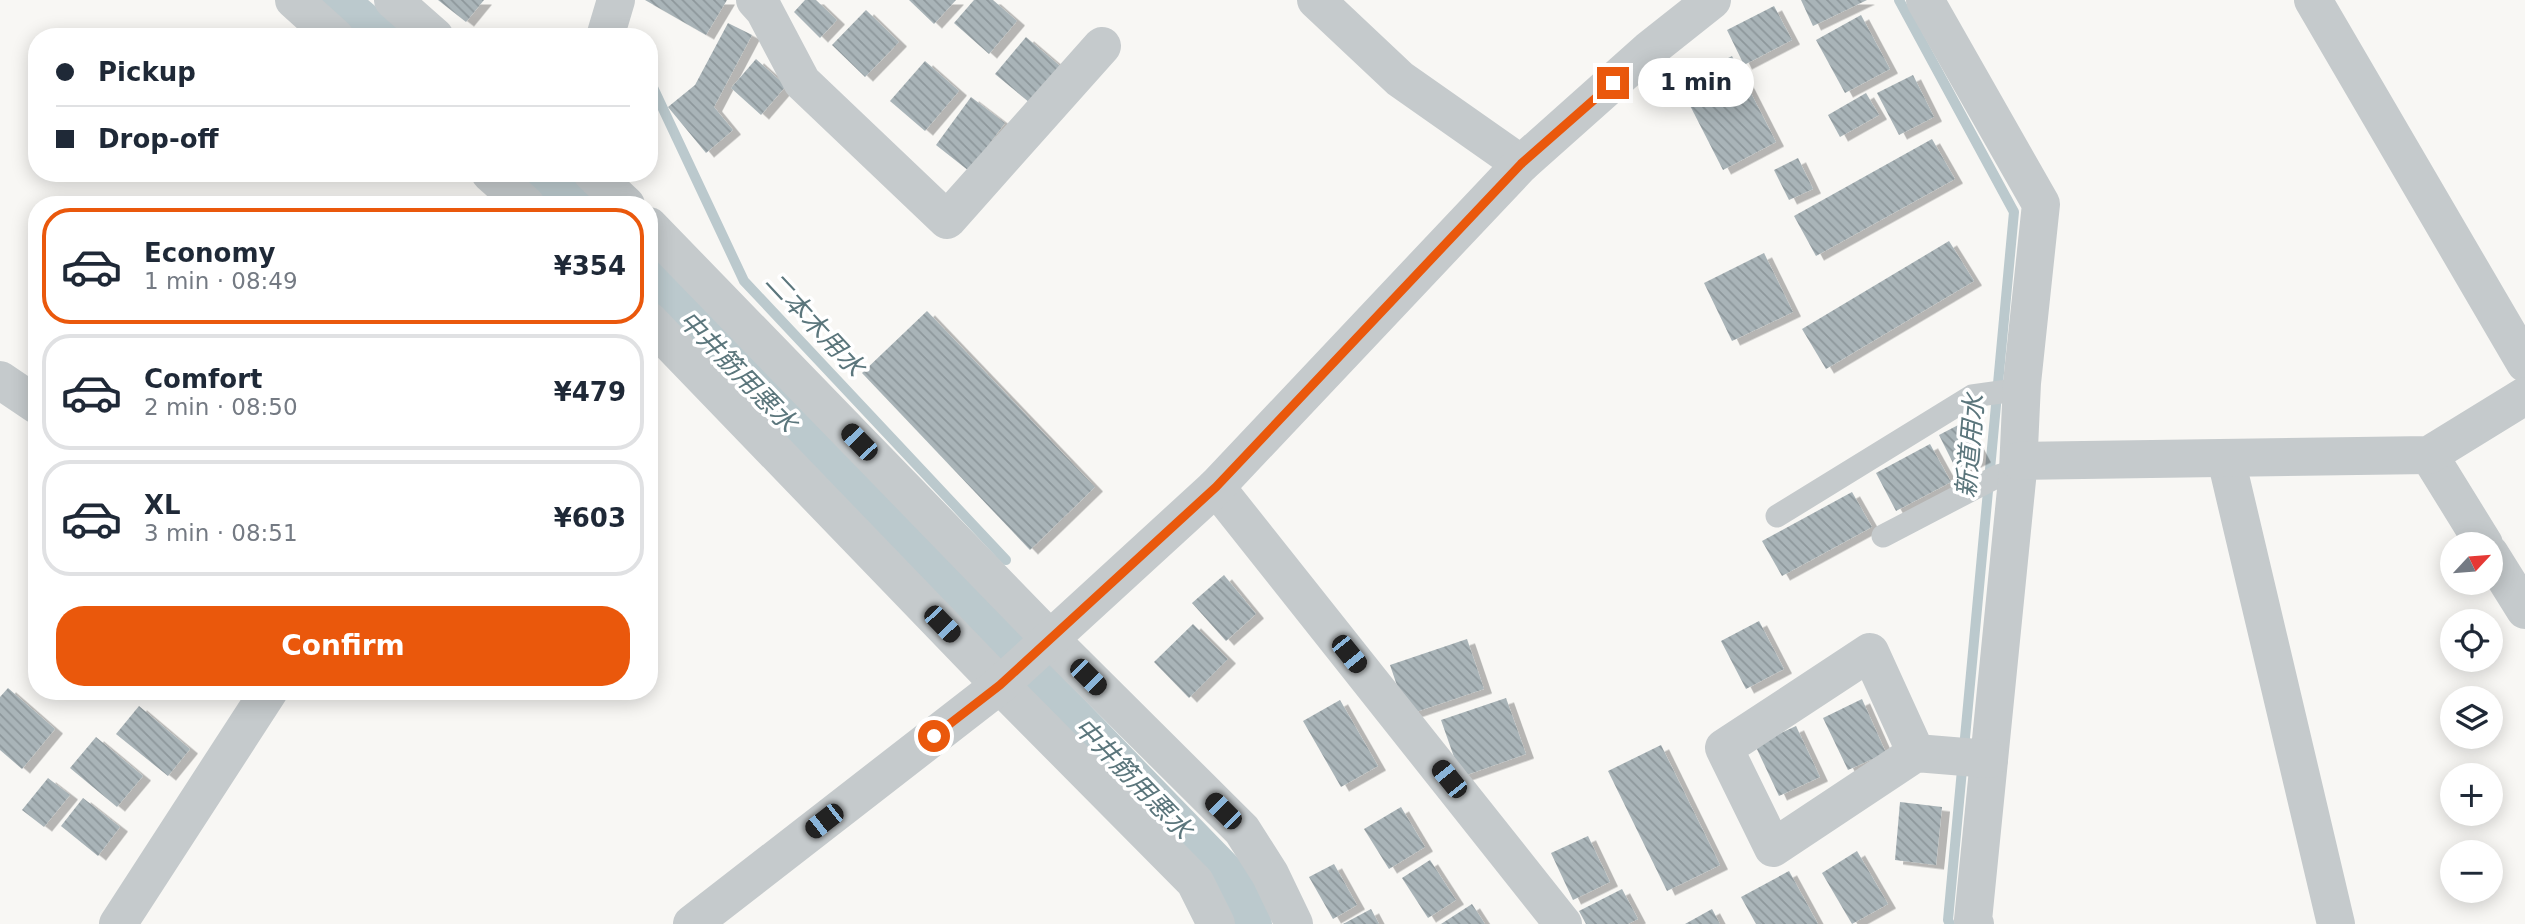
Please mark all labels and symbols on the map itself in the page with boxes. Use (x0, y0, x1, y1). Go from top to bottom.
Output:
callout: 1 min (1638, 58, 1753, 108)
route end (1597, 67, 1629, 99)
water label: 二本木用水 (760, 266, 872, 384)
water label: 中井筋用悪水 (673, 304, 805, 440)
water label: 新道用水 (1951, 390, 1990, 499)
car (837, 420, 882, 464)
north arrow (2440, 532, 2502, 595)
car (920, 602, 965, 646)
car (1328, 631, 1371, 677)
car (1066, 655, 1111, 699)
water label: 中井筋用悪水 (1068, 711, 1200, 847)
route start (918, 720, 950, 752)
car (1428, 756, 1471, 802)
car (1201, 789, 1246, 833)
car (801, 800, 848, 842)

